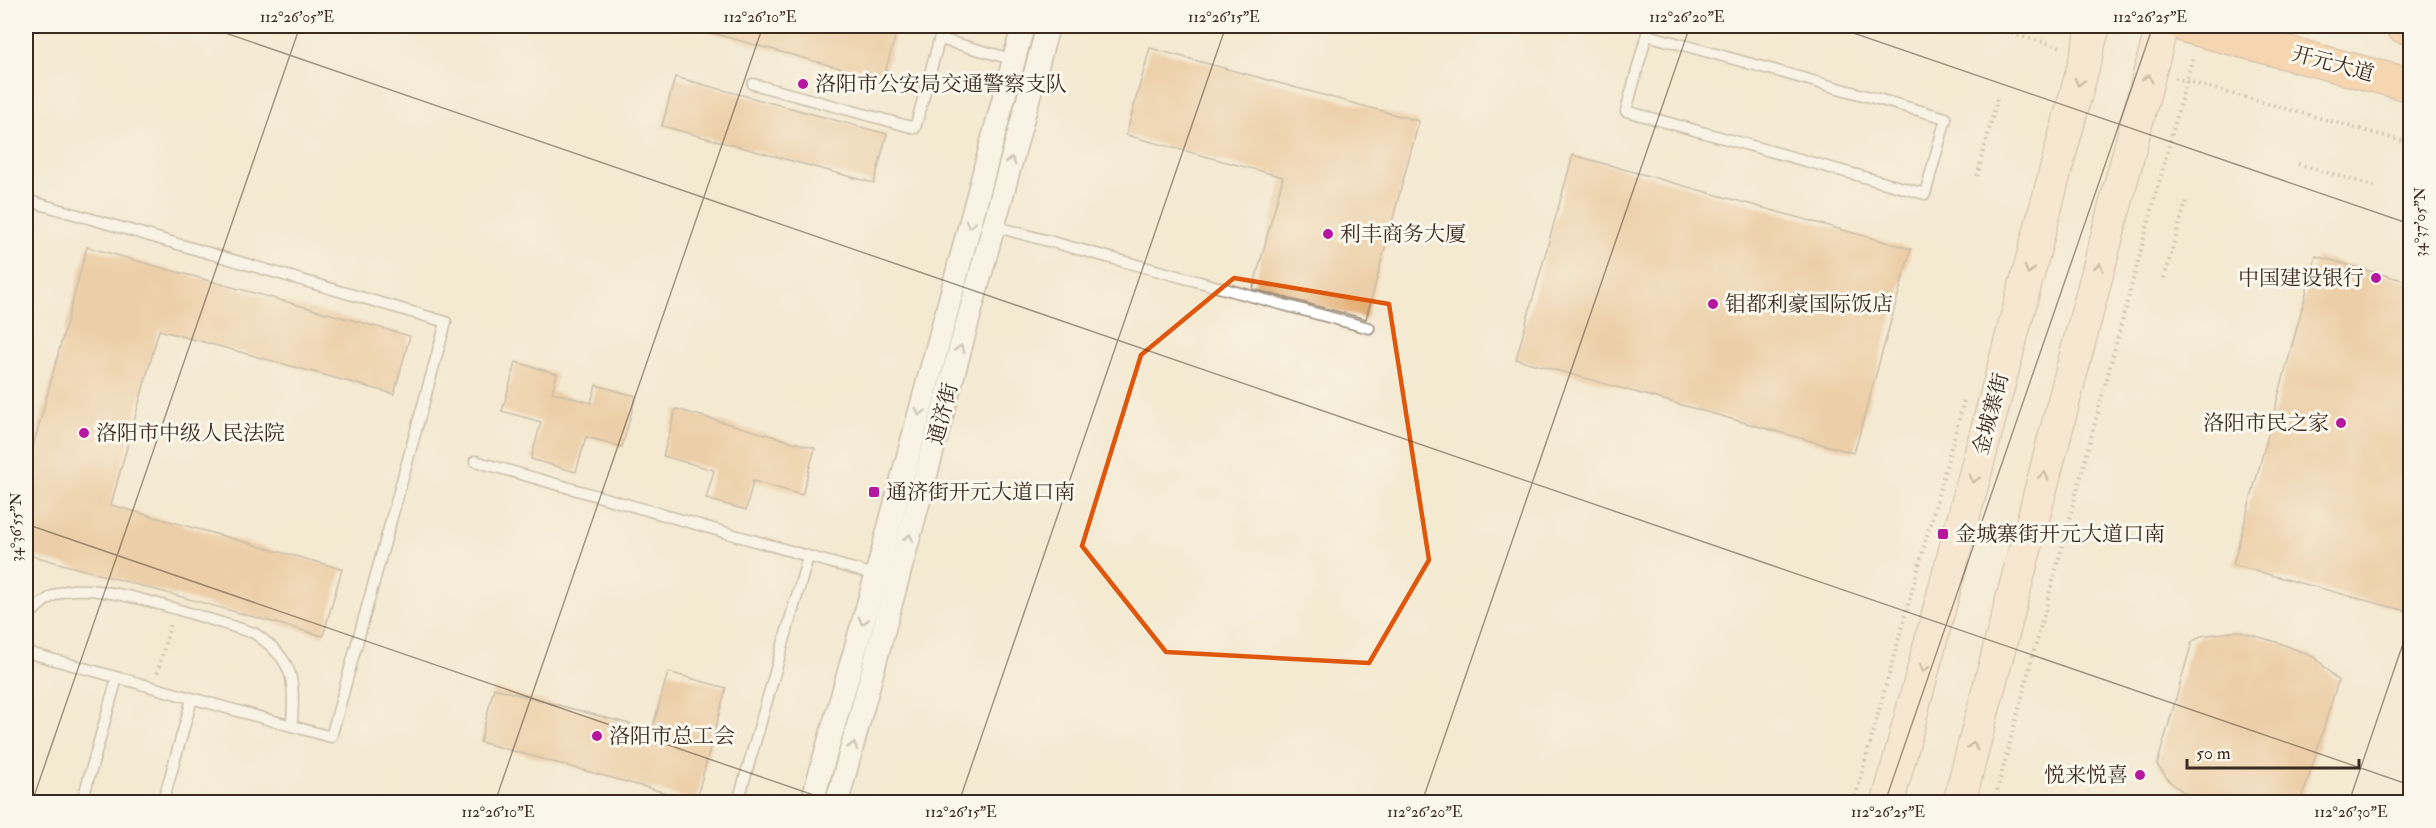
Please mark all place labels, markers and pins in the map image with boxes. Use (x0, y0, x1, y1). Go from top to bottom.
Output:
place label: 洛阳市公安局交通警察支队 (815, 71, 1067, 98)
marker: 洛阳市公安局交通警察支队 (796, 77, 810, 91)
place label: 利丰商务大厦 (1340, 221, 1466, 248)
marker: 利丰商务大厦 (1321, 227, 1335, 241)
place label: 中国建设银行 (2238, 265, 2364, 292)
marker: 中国建设银行 (2369, 271, 2383, 285)
place label: 钼都利豪国际饭店 (1725, 291, 1893, 318)
marker: 钼都利豪国际饭店 (1706, 297, 1720, 311)
place label: 洛阳市民之家 (2203, 410, 2329, 437)
marker: 洛阳市民之家 (2334, 416, 2348, 430)
place label: 洛阳市中级人民法院 (96, 420, 285, 447)
marker: 洛阳市中级人民法院 (77, 426, 91, 440)
place label: 通济街开元大道口南 (886, 479, 1075, 506)
marker: 通济街开元大道口南 (867, 485, 881, 499)
place label: 金城寨街开元大道口南 (1955, 521, 2165, 548)
marker: 金城寨街开元大道口南 (1936, 527, 1950, 541)
place label: 洛阳市总工会 (609, 723, 735, 750)
marker: 洛阳市总工会 (590, 729, 604, 743)
place label: 悦来悦喜 (2044, 762, 2128, 789)
marker: 悦来悦喜 (2133, 768, 2147, 782)

